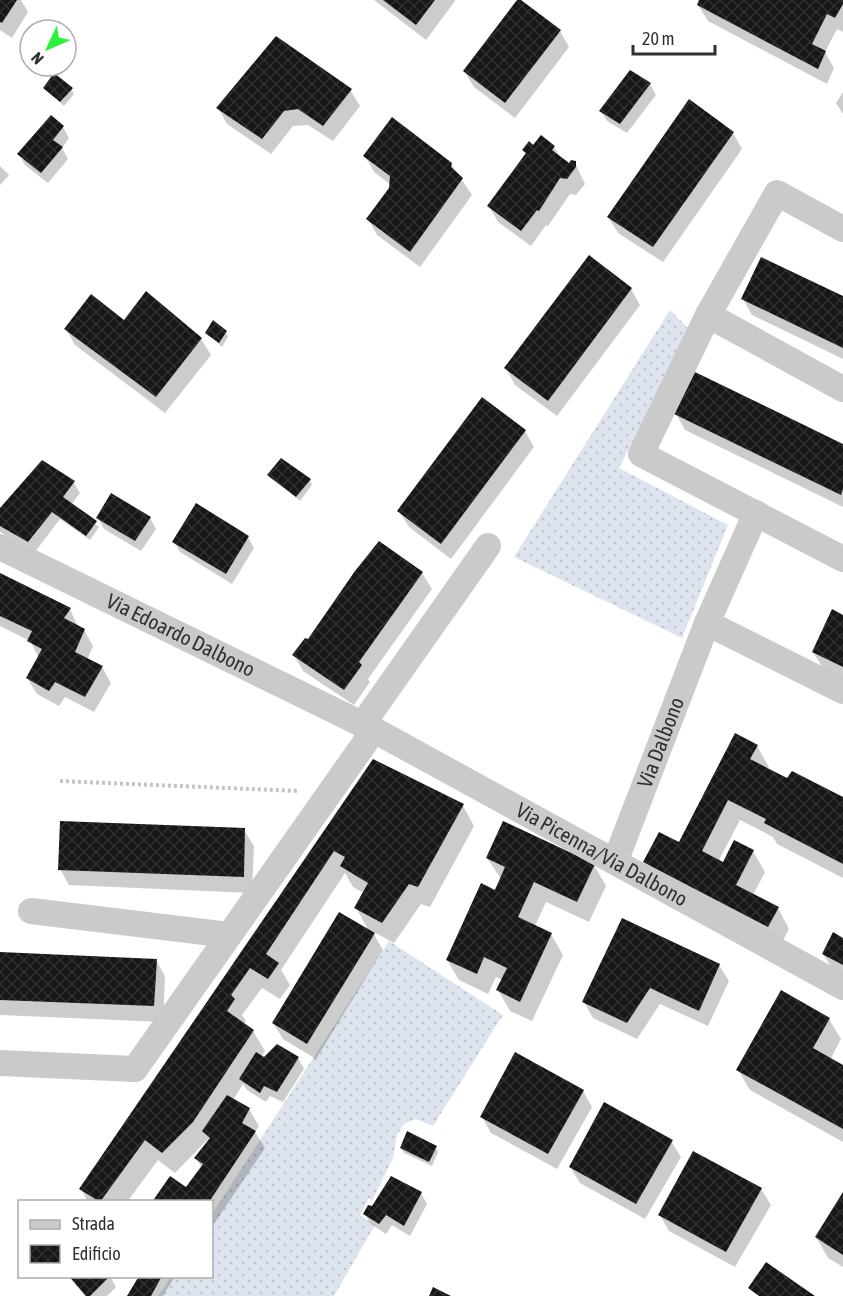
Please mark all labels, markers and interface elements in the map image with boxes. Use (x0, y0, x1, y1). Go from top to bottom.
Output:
north arrow (18, 18, 78, 78)
scale bar (633, 18, 716, 56)
text: 20 m (642, 28, 674, 49)
text: N (27, 49, 47, 68)
street label: Via Edoardo Dalbono (103, 588, 259, 681)
street label: Via Dalbono (632, 694, 688, 791)
street label: Via Picenna/Via Dalbono (512, 797, 692, 911)
legend (18, 1200, 213, 1278)
text: Strada (72, 1213, 115, 1234)
text: Edificio (72, 1243, 121, 1264)

